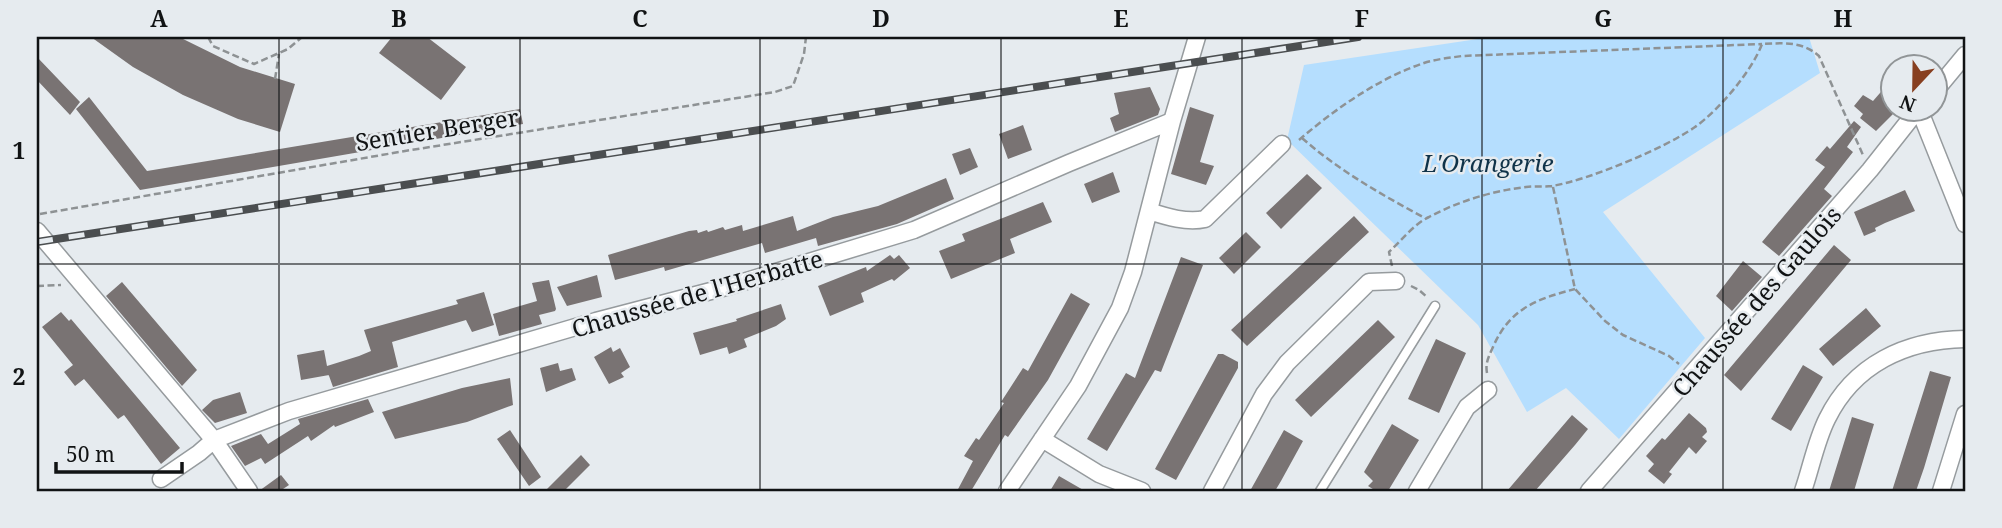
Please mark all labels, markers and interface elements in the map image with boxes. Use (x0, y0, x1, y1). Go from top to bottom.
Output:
text: A (150, 2, 168, 34)
text: B (391, 2, 407, 34)
text: C (632, 2, 648, 34)
text: D (872, 2, 890, 34)
text: E (1113, 2, 1129, 34)
text: F (1355, 2, 1369, 34)
text: G (1594, 2, 1612, 34)
text: H (1834, 2, 1853, 34)
north arrow (1880, 52, 1950, 122)
text: N (1896, 89, 1919, 119)
street label: Sentier Berger (353, 100, 521, 158)
text: 1 (13, 134, 26, 166)
park label: L'Orangerie (1421, 146, 1554, 179)
street label: Chaussée des Gaulois (1664, 199, 1848, 403)
street label: Chaussée de l'Herbatte (567, 241, 827, 345)
text: 2 (13, 360, 26, 392)
scale bar (56, 430, 182, 474)
text: 50 m (66, 440, 115, 468)

